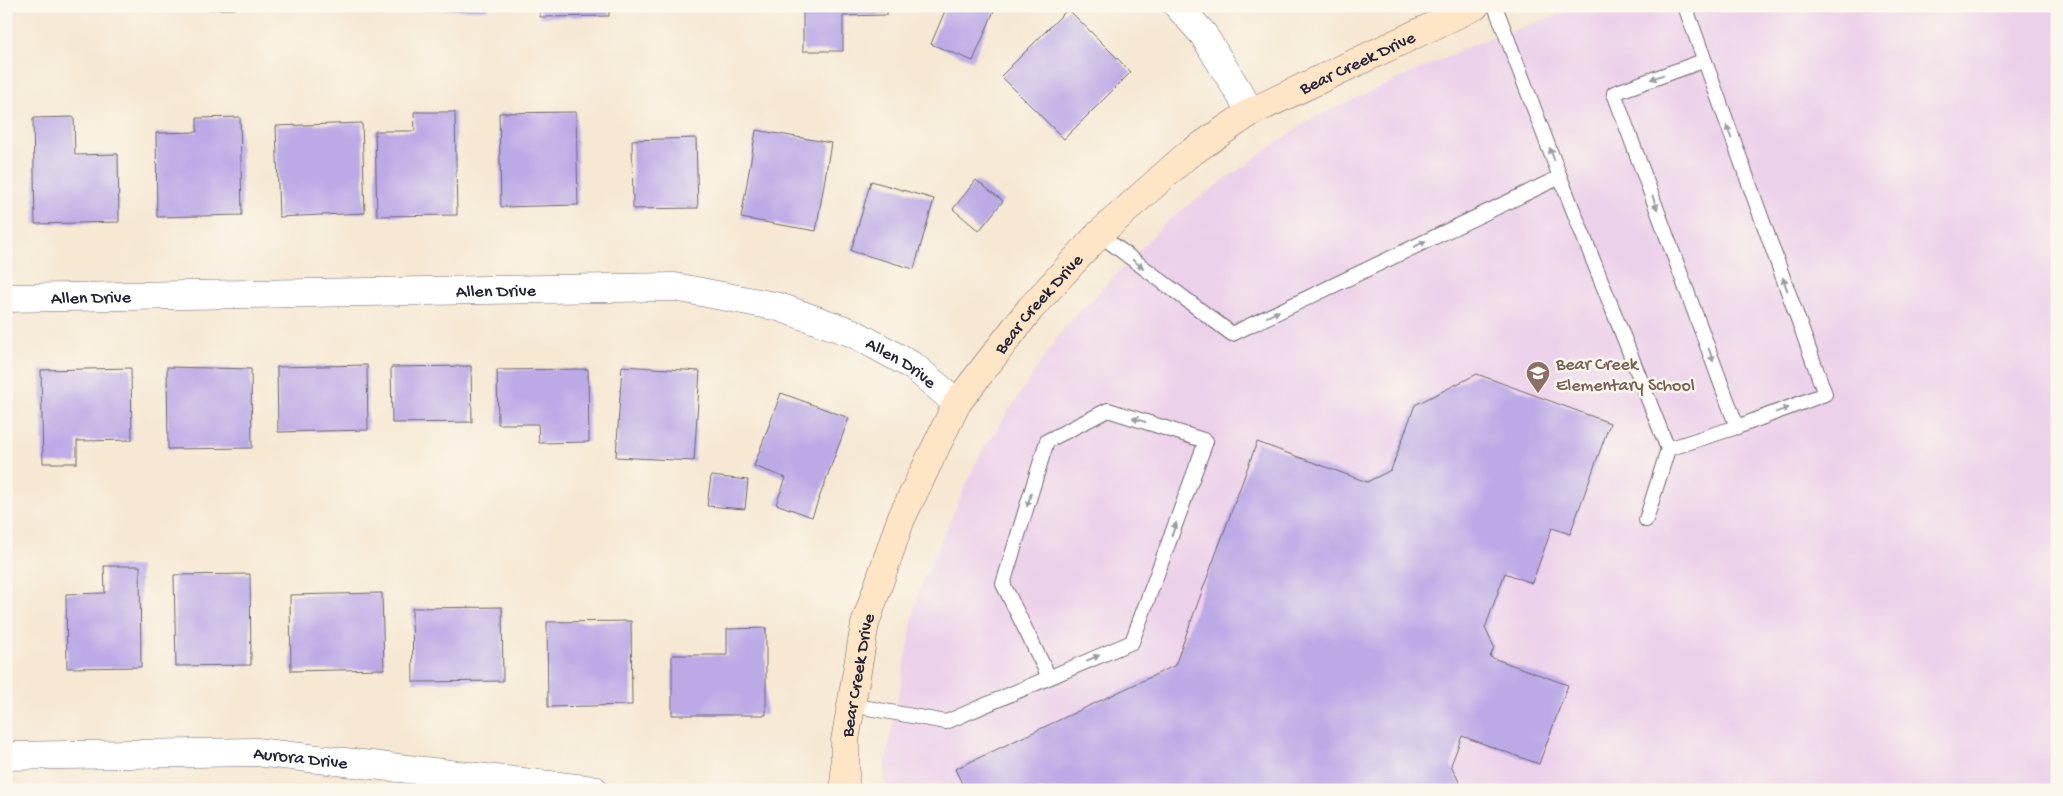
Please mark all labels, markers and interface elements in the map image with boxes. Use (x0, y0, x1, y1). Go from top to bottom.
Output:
street label: Bear Creek Drive (1296, 28, 1420, 101)
one-way arrow (1650, 74, 1665, 81)
one-way arrow (1725, 124, 1733, 139)
one-way arrow (1547, 147, 1555, 161)
one-way arrow (1652, 195, 1659, 210)
one-way arrow (1413, 240, 1427, 248)
street label: Bear Creek Drive (990, 250, 1089, 360)
one-way arrow (1131, 258, 1144, 269)
one-way arrow (1781, 277, 1788, 292)
street label: Allen Drive (456, 281, 537, 304)
street label: Allen Drive (51, 288, 132, 310)
one-way arrow (1266, 310, 1280, 318)
street label: Allen Drive (861, 334, 940, 394)
one-way arrow (1708, 348, 1715, 363)
place label: Bear Creek Elementary School (1555, 355, 1695, 397)
school or university icon: Bear Creek Elementary School (1525, 360, 1551, 394)
one-way arrow (1775, 406, 1790, 413)
one-way arrow (1132, 416, 1147, 424)
one-way arrow (1024, 492, 1032, 507)
one-way arrow (1171, 521, 1178, 536)
street label: Bear Creek Drive (838, 610, 881, 740)
one-way arrow (1086, 654, 1100, 662)
street label: Aurora Drive (252, 744, 349, 775)

